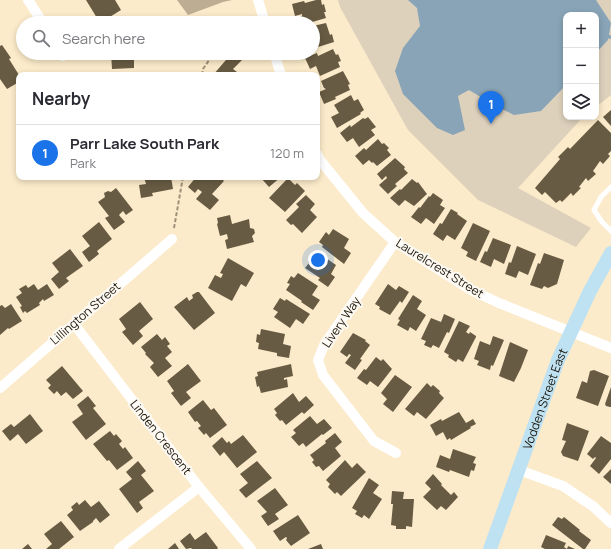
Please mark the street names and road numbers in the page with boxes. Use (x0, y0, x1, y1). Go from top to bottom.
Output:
street label: Laurelcrest Street (393, 234, 487, 302)
street label: Lillington Street (46, 278, 124, 348)
street label: Livery Way (318, 293, 365, 351)
street label: Vodden Street East (518, 345, 571, 451)
street label: Linden Crescent (126, 396, 196, 478)

